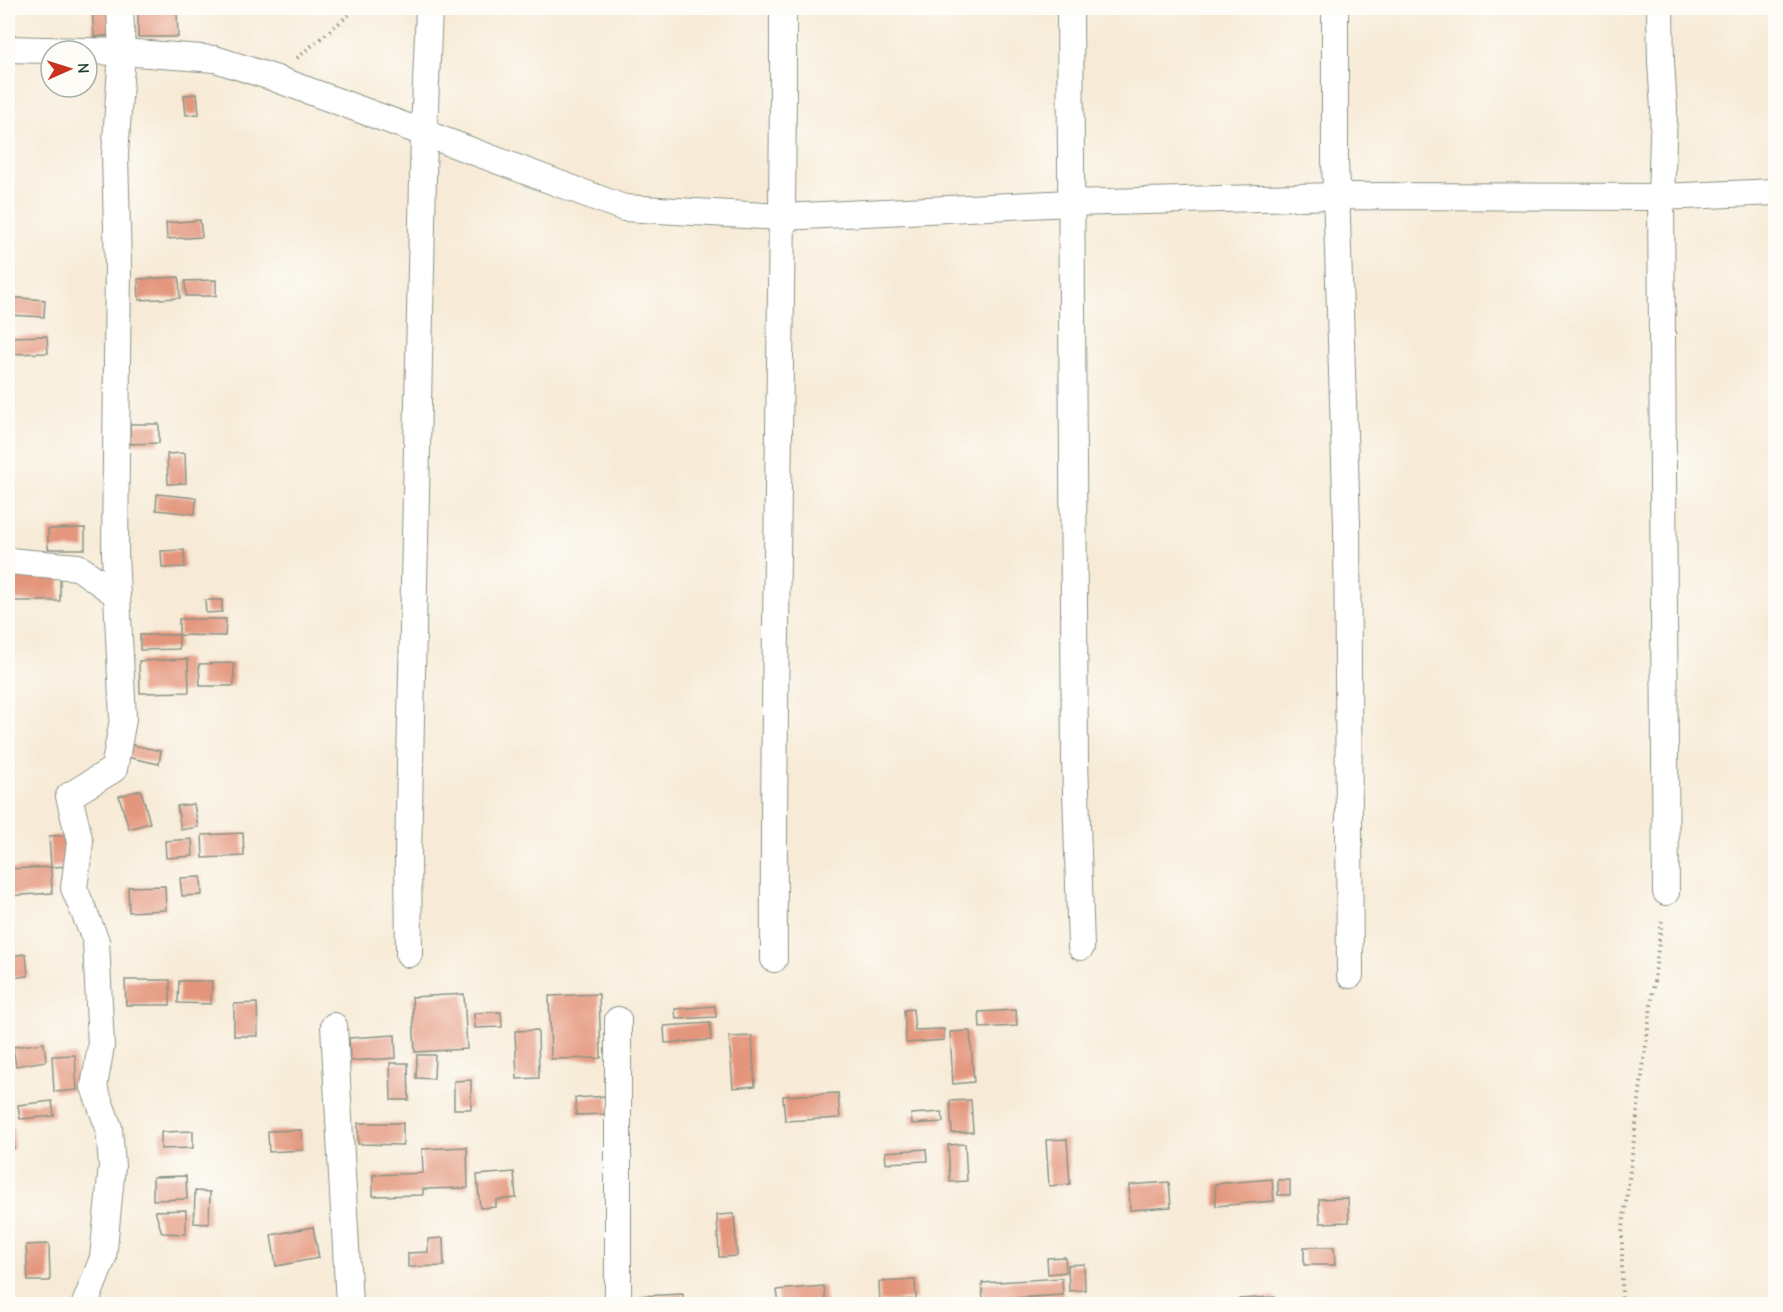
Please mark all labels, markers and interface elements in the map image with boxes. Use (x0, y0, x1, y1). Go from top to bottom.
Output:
north arrow (39, 39, 99, 99)
text: N (74, 63, 92, 74)

